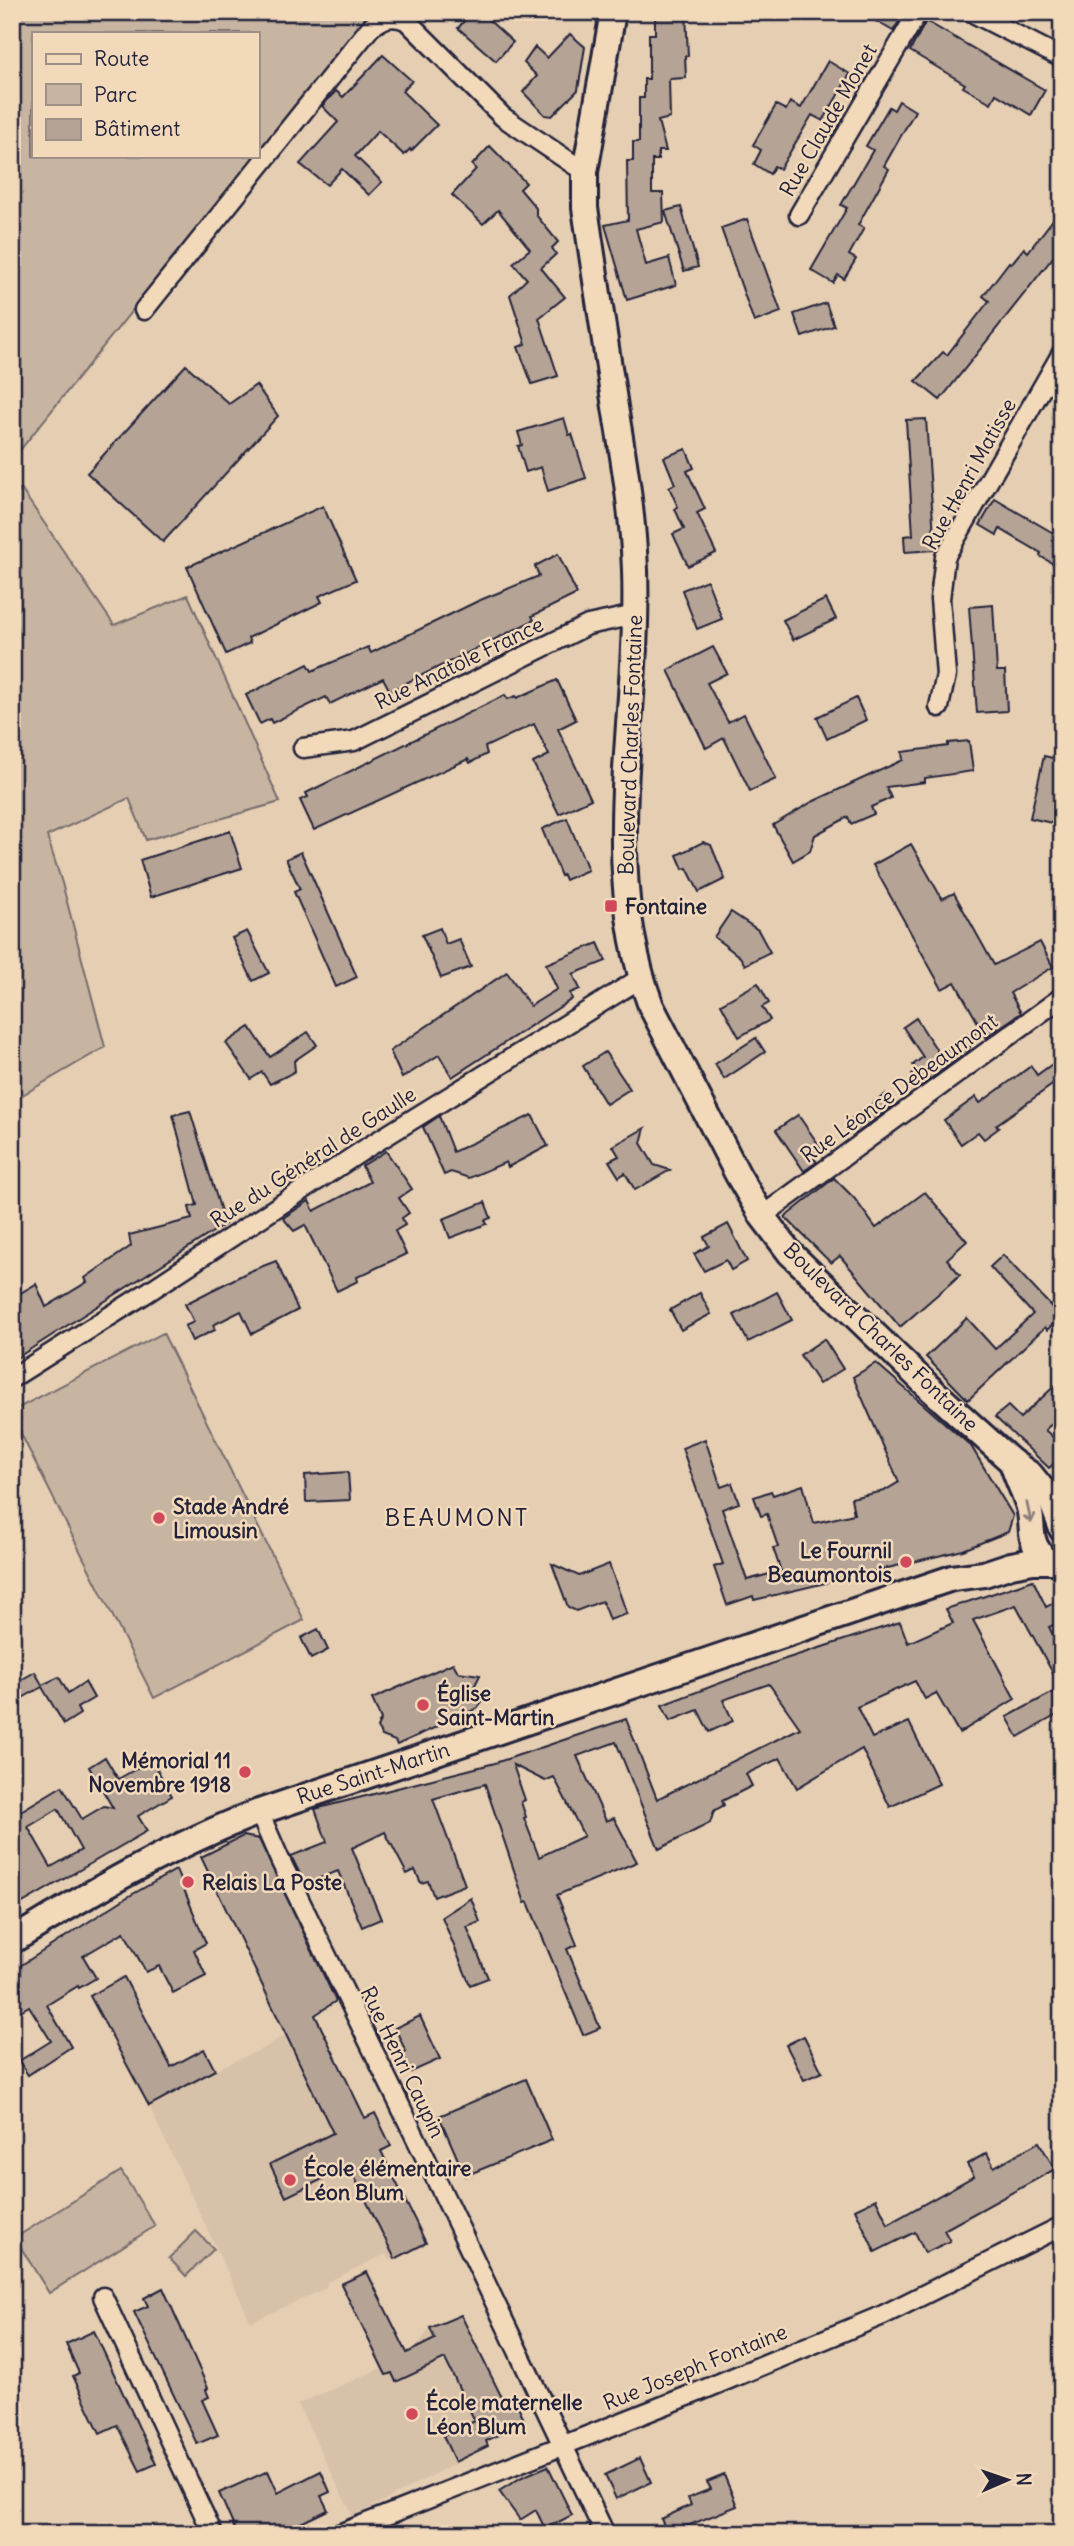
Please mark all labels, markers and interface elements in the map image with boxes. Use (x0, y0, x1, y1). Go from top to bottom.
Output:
legend (32, 32, 259, 158)
street label: Rue Claude Monet (773, 39, 883, 201)
text: Route (94, 45, 149, 72)
text: Parc (94, 81, 137, 108)
text: Bâtiment (94, 115, 180, 142)
street label: Rue Henri Matisse (916, 393, 1022, 555)
street label: Rue Anatole France (370, 610, 548, 716)
street label: Boulevard Charles Fontaine (612, 614, 648, 876)
place label: Fontaine (625, 893, 707, 920)
marker: Fontaine (603, 898, 619, 914)
street label: Rue Léonce Debeaumont (795, 1007, 1003, 1169)
street label: Rue du Général de Gaulle (205, 1080, 421, 1234)
street label: Boulevard Charles Fontaine (778, 1237, 984, 1437)
place label: Stade André Limousin (173, 1493, 289, 1544)
one-way arrow (1022, 1501, 1036, 1524)
district label: BEAUMONT (385, 1502, 529, 1532)
marker: Stade André Limousin (151, 1510, 167, 1526)
place label: Le Fournil Beaumontois (767, 1537, 892, 1588)
marker: Le Fournil Beaumontois (898, 1554, 914, 1570)
place label: Église Saint-Martin (437, 1679, 554, 1731)
marker: Église Saint-Martin (415, 1697, 431, 1713)
street label: Rue Saint-Martin (293, 1736, 453, 1810)
place label: Mémorial 11 Novembre 1918 (88, 1747, 231, 1798)
marker: Mémorial 11 Novembre 1918 (237, 1764, 253, 1780)
place label: Relais La Poste (202, 1869, 342, 1896)
marker: Relais La Poste (180, 1874, 196, 1890)
street label: Rue Henri Caupin (355, 1982, 451, 2142)
place label: École élémentaire Léon Blum (304, 2154, 471, 2206)
marker: École élémentaire Léon Blum (282, 2172, 298, 2188)
street label: Rue Joseph Fontaine (599, 2318, 791, 2416)
place label: École maternelle Léon Blum (426, 2388, 583, 2440)
marker: École maternelle Léon Blum (404, 2406, 420, 2422)
north arrow (972, 2444, 1042, 2514)
text: N (1012, 2472, 1036, 2486)

